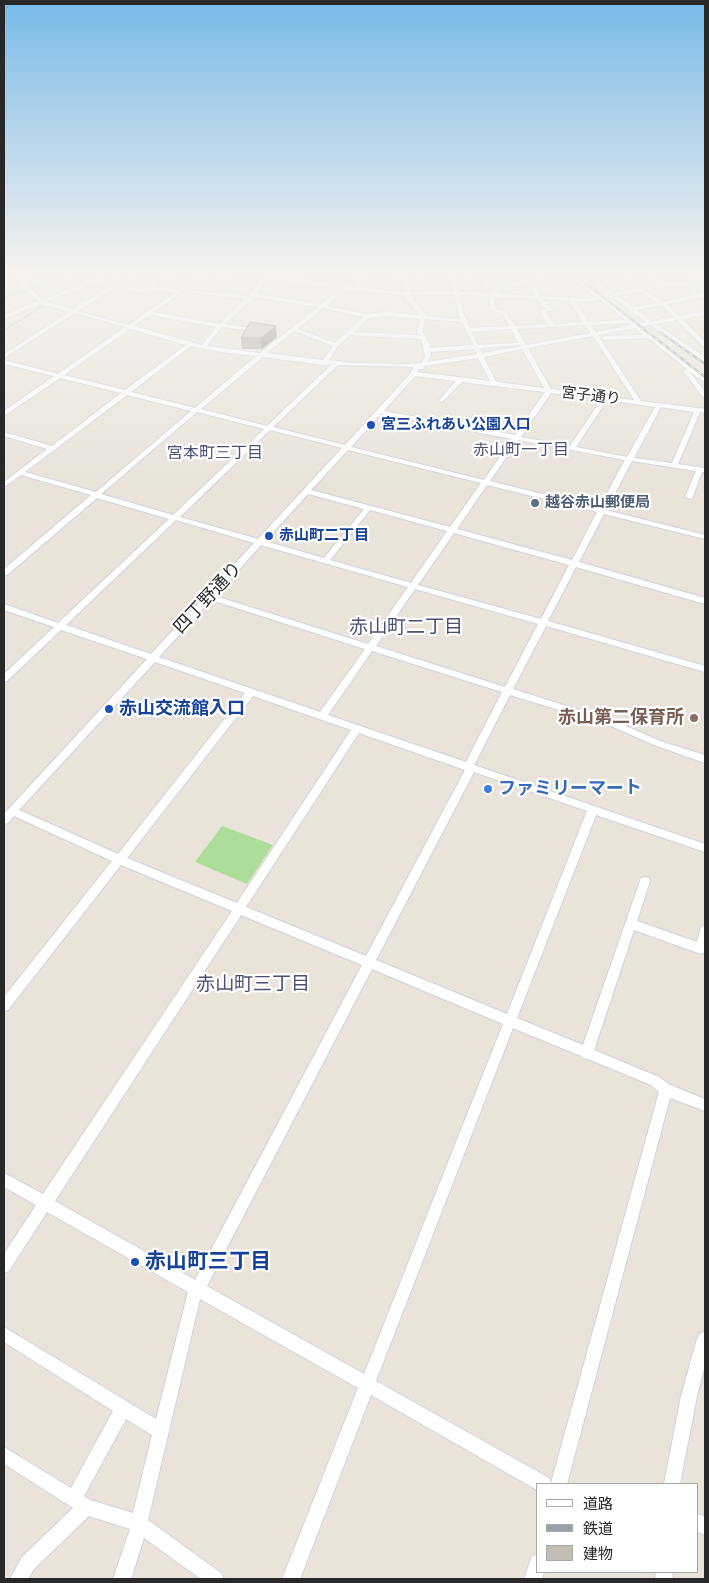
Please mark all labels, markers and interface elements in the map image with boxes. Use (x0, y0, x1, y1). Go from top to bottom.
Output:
street label: 宮子通り (560, 383, 622, 409)
place label: 宮三ふれあい公園入口 (381, 416, 531, 434)
marker: 宮三ふれあい公園入口 (365, 419, 377, 431)
district label: 赤山町一丁目 (473, 440, 569, 460)
district label: 宮本町三丁目 (167, 443, 263, 463)
place label: 越谷赤山郵便局 (545, 494, 650, 512)
marker: 越谷赤山郵便局 (529, 497, 541, 509)
place label: 赤山町二丁目 (279, 527, 369, 545)
marker: 赤山町二丁目 (263, 530, 275, 542)
street label: 四丁野通り (169, 558, 247, 638)
district label: 赤山町二丁目 (349, 617, 463, 639)
place label: 赤山交流館入口 (119, 698, 245, 720)
marker: 赤山交流館入口 (103, 703, 115, 715)
place label: 赤山第二保育所 (558, 707, 684, 729)
marker: 赤山第二保育所 (688, 712, 700, 724)
place label: ファミリーマート (498, 778, 642, 800)
marker: ファミリーマート (482, 783, 494, 795)
district label: 赤山町三丁目 (196, 974, 310, 996)
place label: 赤山町三丁目 (145, 1249, 271, 1275)
marker: 赤山町三丁目 (129, 1256, 141, 1268)
legend (536, 1483, 699, 1573)
text: 道路 (583, 1494, 613, 1513)
text: 鉄道 (583, 1519, 613, 1538)
text: 建物 (583, 1544, 613, 1563)

